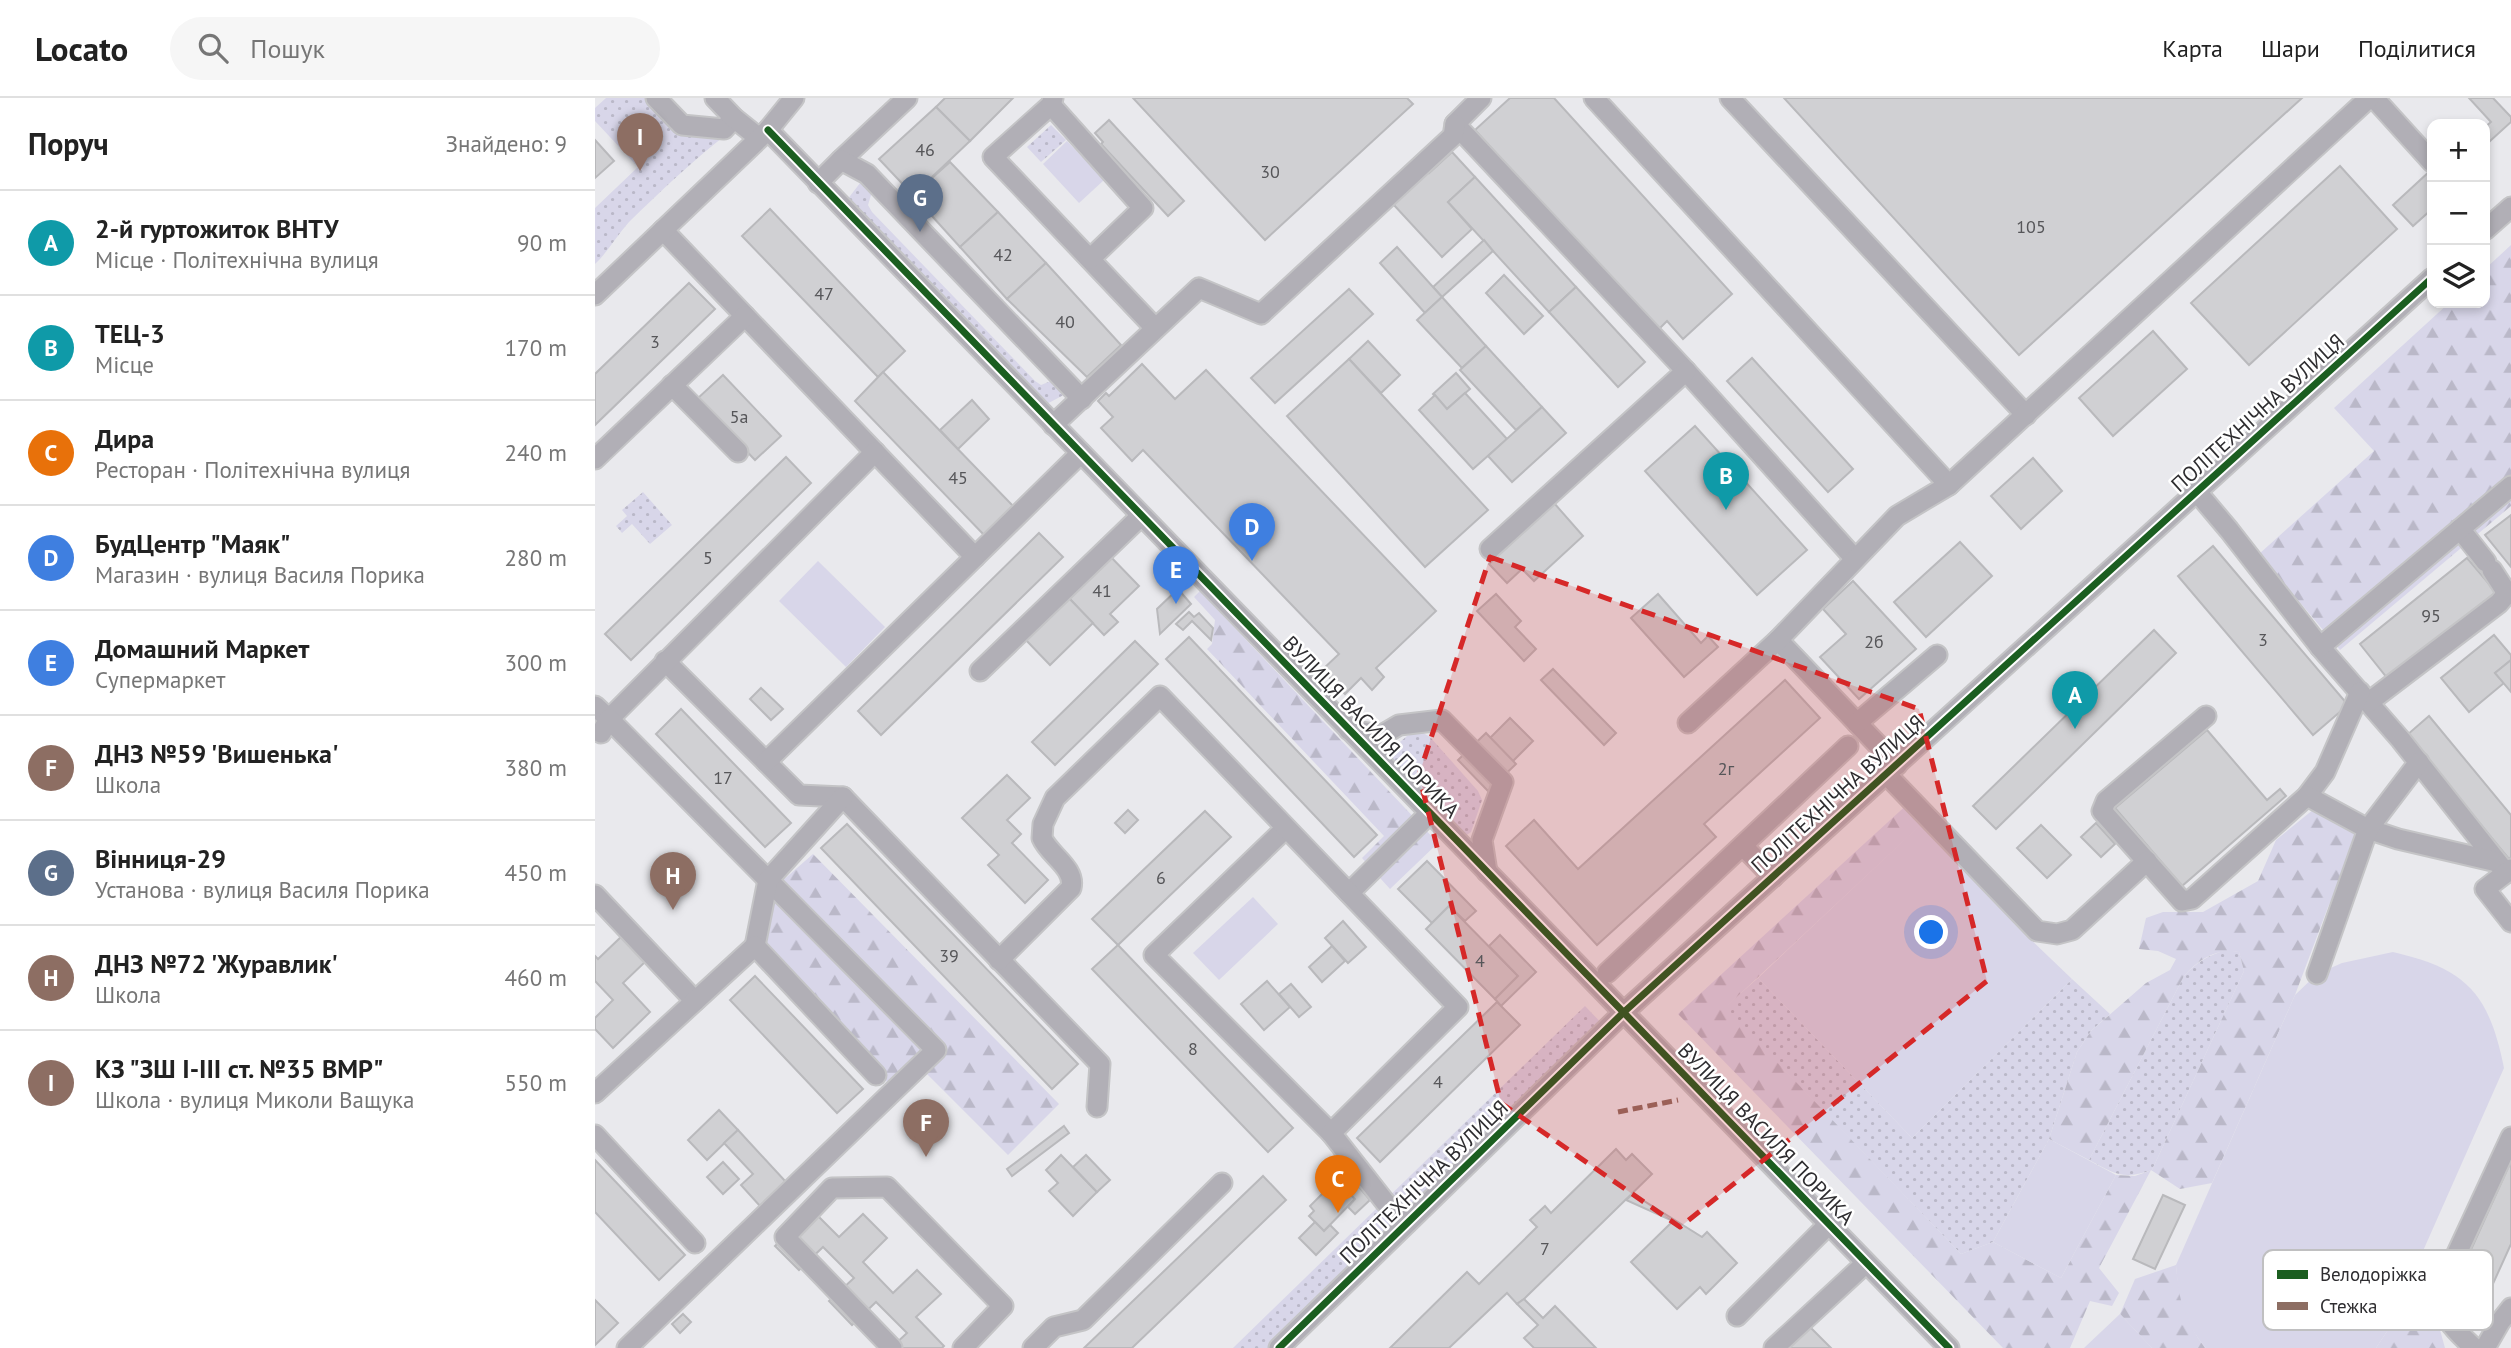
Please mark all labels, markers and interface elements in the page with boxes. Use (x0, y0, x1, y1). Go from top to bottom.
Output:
search box (170, 17, 660, 80)
text: Locato (35, 27, 128, 70)
icon: search (194, 29, 232, 67)
text: Пошук (250, 32, 325, 65)
text: Карта (2162, 33, 2223, 64)
text: Шари (2261, 33, 2320, 64)
text: Поділитися (2358, 33, 2476, 64)
pin: I (617, 113, 663, 171)
map controls (2427, 119, 2490, 308)
button: + (2427, 119, 2490, 182)
text: Поруч (28, 124, 109, 163)
text: Знайдено: 9 (446, 129, 567, 158)
house number: 46 (915, 138, 935, 161)
house number: 30 (1260, 160, 1280, 183)
pin: G (897, 174, 943, 232)
button: − (2427, 182, 2490, 245)
text: 2-й гуртожиток ВНТУ (95, 212, 338, 245)
house number: 105 (2016, 215, 2046, 238)
text: A (44, 228, 58, 257)
text: 90 m (517, 228, 567, 257)
house number: 42 (993, 243, 1013, 266)
text: Місце · Політехнічна вулиця (95, 245, 379, 274)
button: layers (2427, 245, 2490, 308)
house number: 47 (814, 282, 834, 305)
house number: 40 (1055, 310, 1075, 333)
text: ТЕЦ-3 (95, 317, 165, 350)
street label: ПОЛІТЕХНІЧНА ВУЛИЦЯ (2165, 328, 2350, 498)
house number: 3 (650, 330, 660, 353)
text: B (44, 333, 58, 362)
text: 170 m (505, 333, 567, 362)
text: Місце (95, 350, 154, 379)
house number: 5а (730, 405, 748, 428)
text: Дира (95, 422, 154, 455)
text: C (45, 438, 57, 467)
text: 240 m (505, 438, 567, 467)
pin: B (1703, 452, 1749, 510)
text: Ресторан · Політехнічна вулиця (95, 455, 411, 484)
house number: 45 (948, 466, 968, 489)
pin: D (1229, 503, 1275, 561)
text: БудЦентр "Маяк" (95, 527, 291, 560)
text: D (44, 543, 58, 572)
text: 280 m (505, 543, 567, 572)
house number: 5 (703, 546, 713, 569)
pin: E (1153, 546, 1199, 604)
text: Магазин · вулиця Василя Порика (95, 560, 425, 589)
house number: 41 (1092, 579, 1112, 602)
house number: 95 (2421, 604, 2441, 627)
house number: 3 (2258, 628, 2268, 651)
street label: ВУЛИЦЯ ВАСИЛЯ ПОРИКА (1277, 630, 1466, 824)
house number: 2б (1864, 630, 1884, 653)
text: Домашний Маркет (95, 632, 309, 665)
text: E (45, 648, 57, 677)
text: 300 m (505, 648, 567, 677)
text: Супермаркет (95, 665, 225, 694)
pin: A (2052, 671, 2098, 729)
street label: ПОЛІТЕХНІЧНА ВУЛИЦЯ (1745, 709, 1930, 879)
text: ДНЗ №59 'Вишенька' (95, 737, 339, 770)
text: F (45, 753, 57, 782)
text: 380 m (505, 753, 567, 782)
house number: 2г (1718, 757, 1735, 780)
house number: 17 (713, 766, 733, 789)
text: Школа (95, 770, 161, 799)
text: Вінниця-29 (95, 842, 226, 875)
pin: H (650, 852, 696, 910)
text: G (44, 858, 58, 887)
text: 450 m (505, 858, 567, 887)
house number: 6 (1156, 866, 1166, 889)
text: Установа · вулиця Василя Порика (95, 875, 430, 904)
your location (1914, 915, 1948, 949)
house number: 39 (939, 944, 959, 967)
text: ДНЗ №72 'Журавлик' (95, 947, 338, 980)
house number: 4 (1475, 949, 1485, 972)
text: H (44, 963, 58, 992)
text: 460 m (505, 963, 567, 992)
text: Школа (95, 980, 161, 1009)
house number: 8 (1188, 1037, 1198, 1060)
street label: ВУЛИЦЯ ВАСИЛЯ ПОРИКА (1672, 1037, 1861, 1231)
text: КЗ "ЗШ І-ІІІ ст. №35 ВМР" (95, 1052, 383, 1085)
text: I (48, 1068, 54, 1097)
text: 550 m (505, 1068, 567, 1097)
house number: 4 (1433, 1070, 1443, 1093)
text: Школа · вулиця Миколи Ващука (95, 1085, 414, 1114)
street label: ПОЛІТЕХНІЧНА ВУЛИЦЯ (1334, 1094, 1514, 1269)
pin: F (903, 1099, 949, 1157)
pin: C (1315, 1155, 1361, 1213)
house number: 7 (1540, 1237, 1550, 1260)
legend (2263, 1250, 2493, 1330)
text: Велодоріжка (2320, 1262, 2427, 1286)
text: Стежка (2320, 1294, 2378, 1318)

